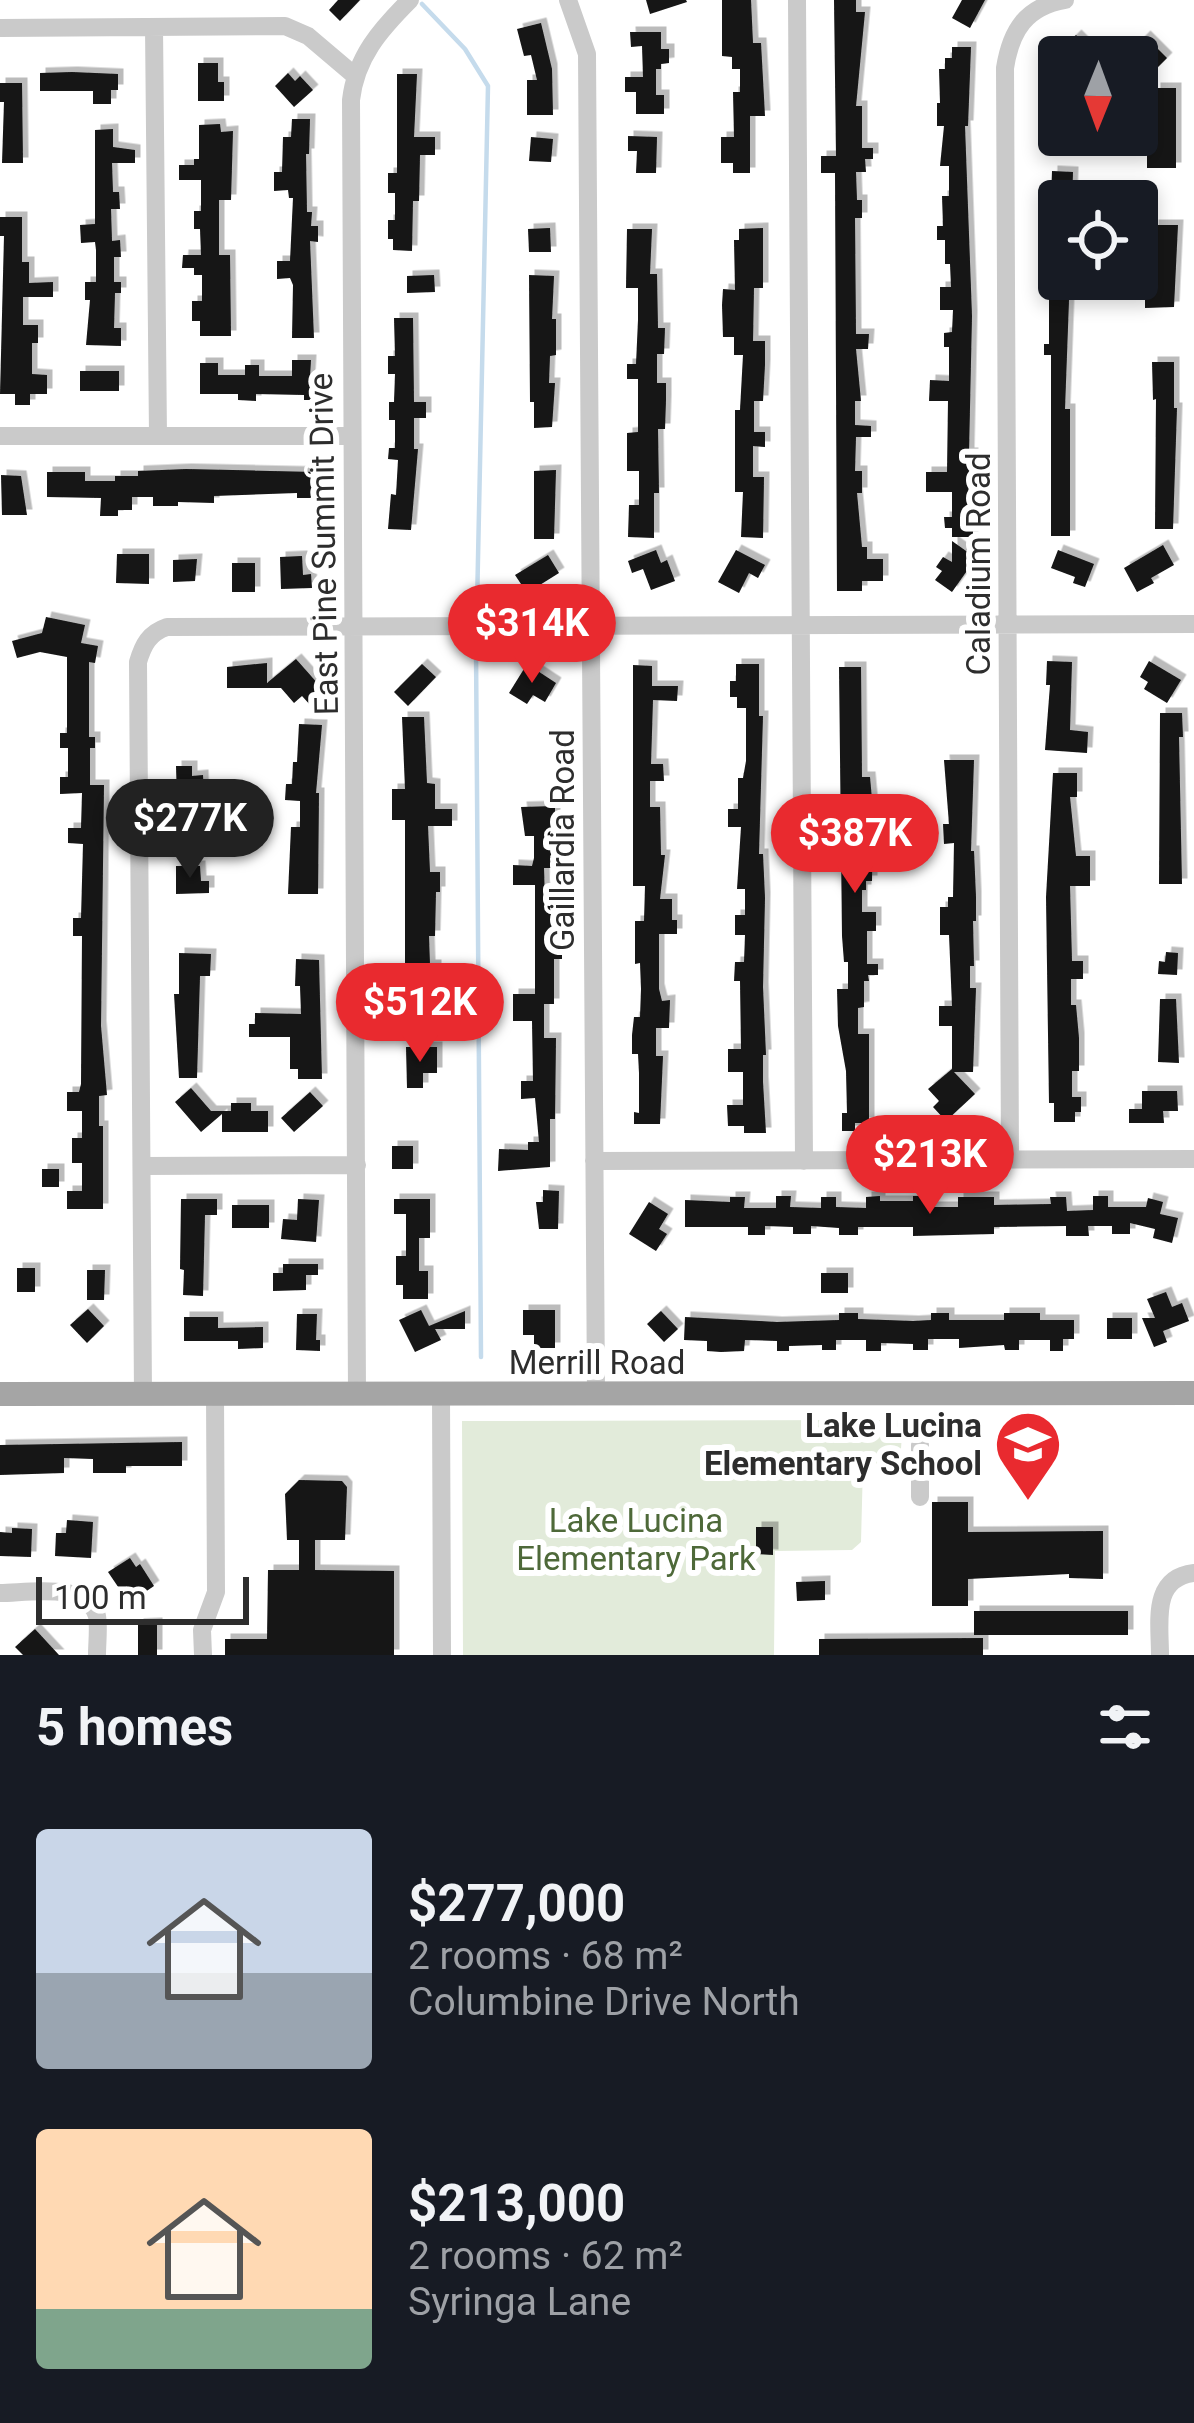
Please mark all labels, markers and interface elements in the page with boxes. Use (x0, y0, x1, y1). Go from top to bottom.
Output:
north arrow (1038, 36, 1158, 156)
map controls (1038, 36, 1158, 300)
button: locate (1038, 180, 1158, 300)
street label: East Pine Summit Drive (301, 373, 346, 715)
street label: Caladium Road (959, 452, 998, 676)
pin: $314K (448, 584, 616, 686)
text: $314K (475, 600, 589, 646)
street label: Gaillardia Road (543, 729, 582, 951)
pin: $277K (106, 779, 274, 881)
pin: $387K (771, 794, 939, 896)
text: $277K (133, 795, 247, 841)
text: $387K (798, 810, 912, 856)
pin: $512K (336, 963, 504, 1065)
text: $512K (363, 979, 477, 1025)
pin: $213K (846, 1115, 1014, 1217)
text: $213K (873, 1131, 987, 1177)
street label: Merrill Road (509, 1343, 685, 1382)
place label: Lake Lucina Elementary School (704, 1406, 982, 1483)
school or university icon: Lake Lucina Elementary School (993, 1409, 1063, 1503)
park label: Lake Lucina Elementary Park (516, 1501, 756, 1578)
scale bar (36, 1571, 249, 1624)
text: 100 m (54, 1578, 147, 1617)
icon: filters (1092, 1694, 1158, 1760)
text: 5 homes (36, 1698, 233, 1757)
text: $277,000 (408, 1874, 625, 1933)
icon: home (132, 1877, 276, 2021)
text: 2 rooms · 68 m² (408, 1933, 683, 1979)
text: Columbine Drive North (408, 1979, 800, 2025)
text: $213,000 (408, 2174, 625, 2233)
icon: home (132, 2177, 276, 2321)
text: 2 rooms · 62 m² (408, 2233, 683, 2279)
text: Syringa Lane (408, 2279, 631, 2325)

